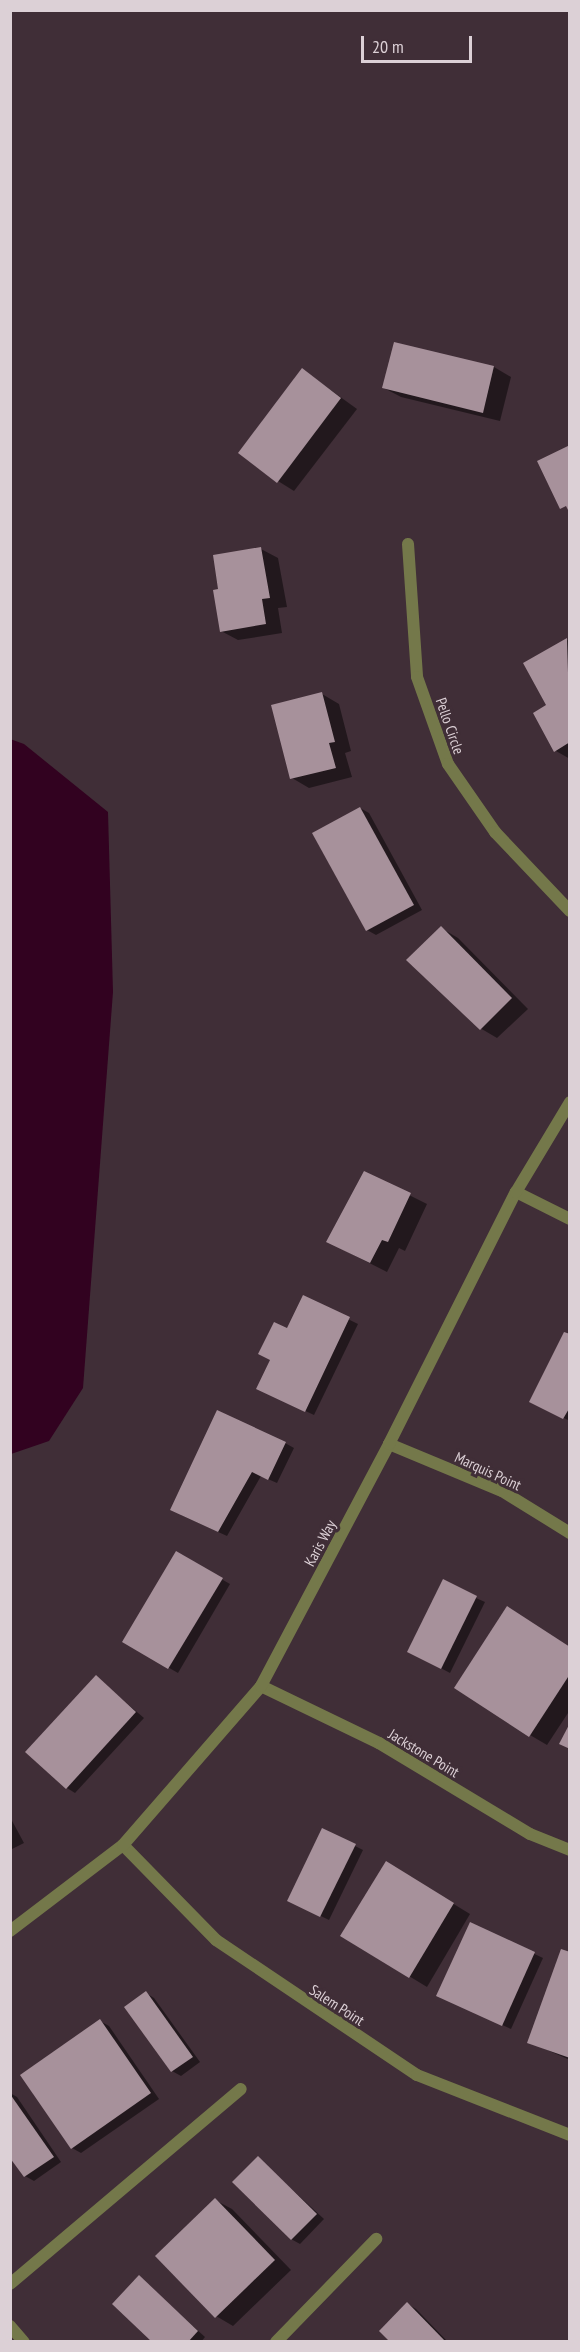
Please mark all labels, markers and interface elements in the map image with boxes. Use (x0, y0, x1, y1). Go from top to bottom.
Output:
scale bar (364, 24, 475, 62)
text: 20 m (372, 35, 404, 58)
street label: Pello Circle (432, 695, 468, 757)
street label: Marquis Point (452, 1448, 524, 1494)
street label: Karis Way (300, 1517, 340, 1569)
street label: Jackstone Point (385, 1725, 463, 1781)
street label: Salem Point (306, 1981, 368, 2029)

